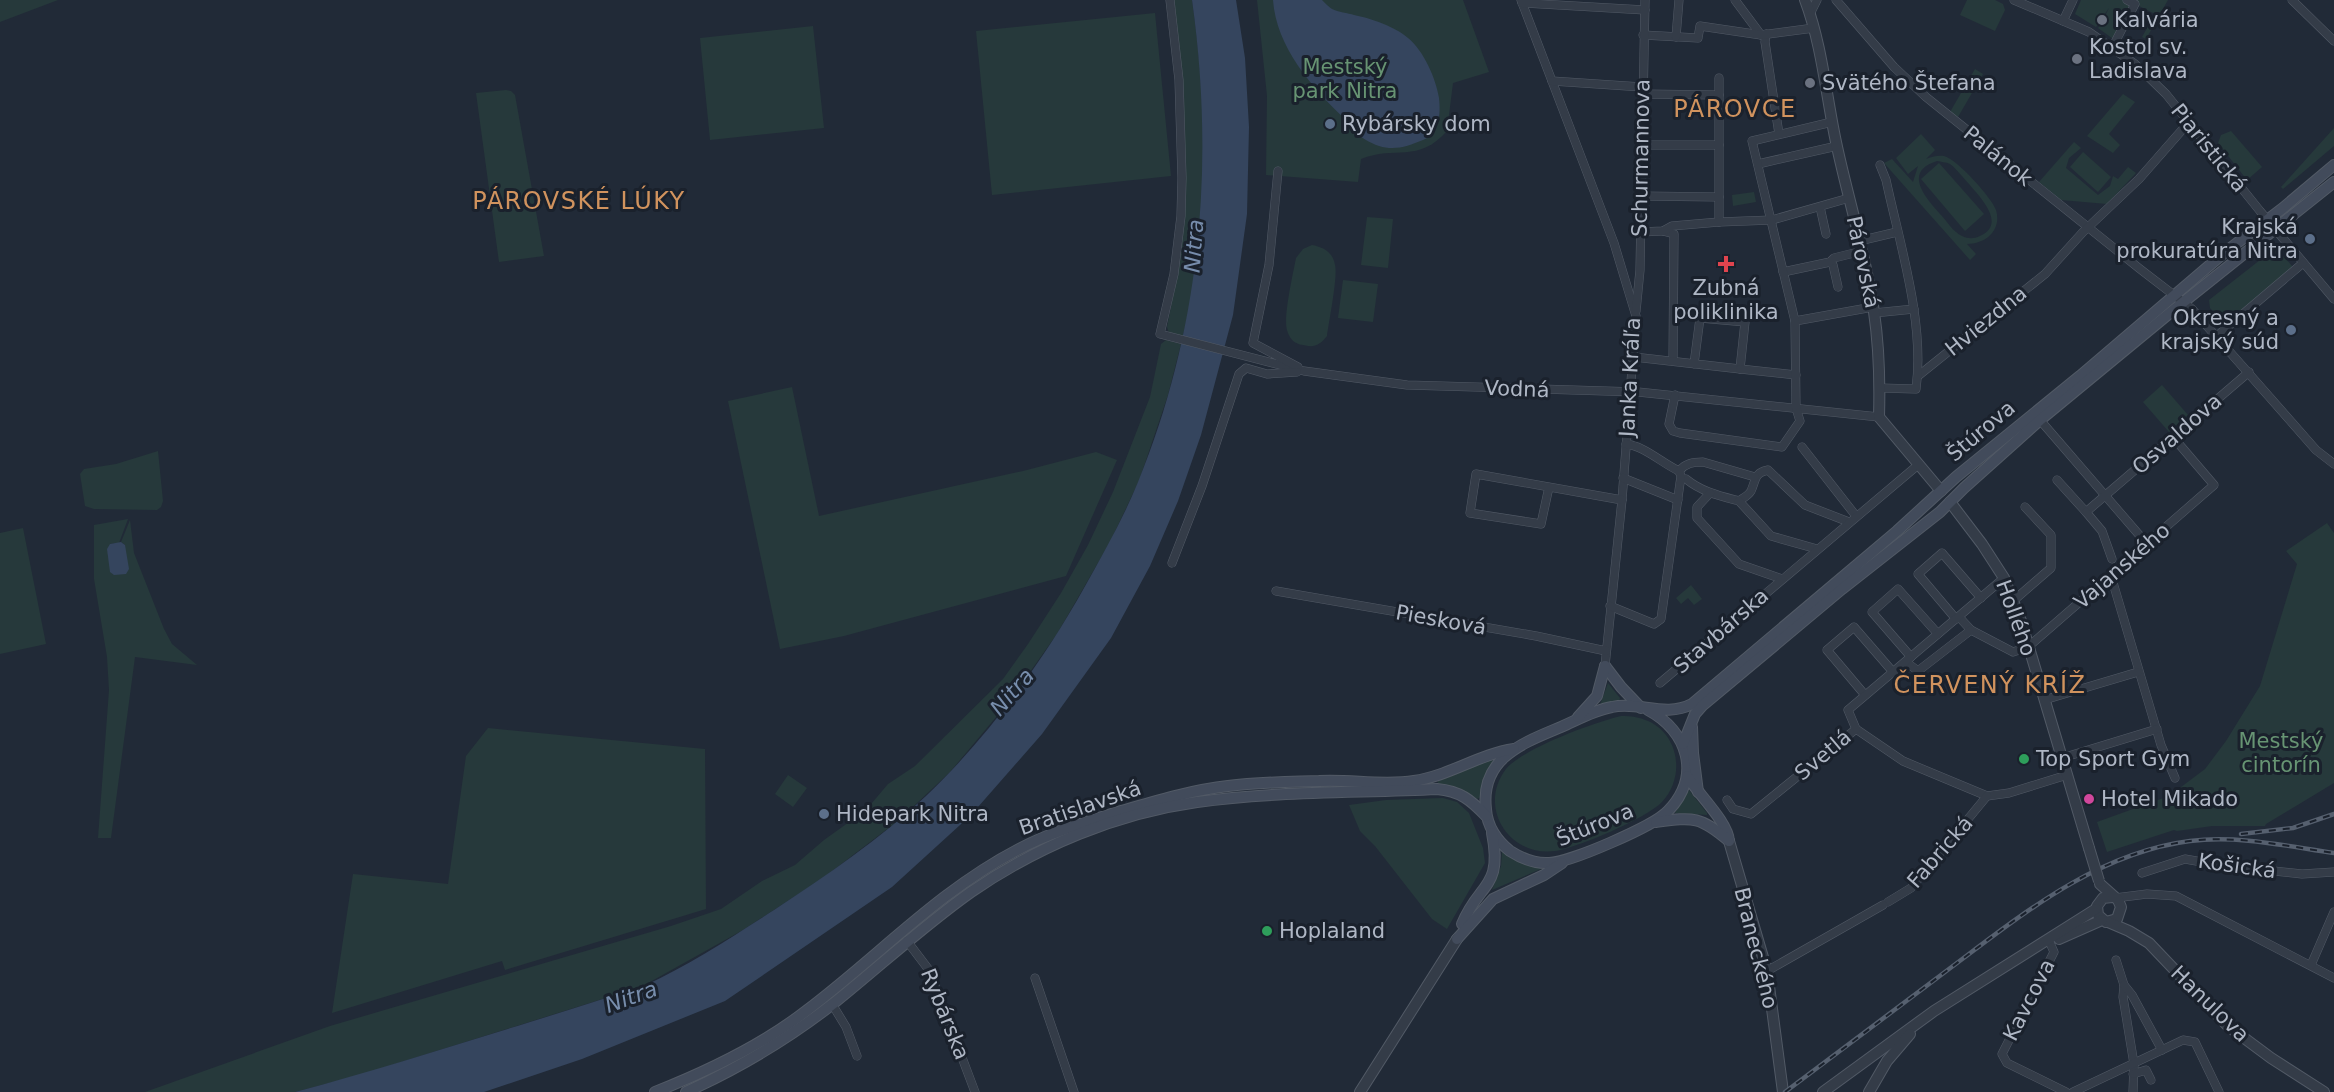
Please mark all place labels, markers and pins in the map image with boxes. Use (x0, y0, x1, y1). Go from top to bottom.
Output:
place label: Kalvária (2114, 8, 2199, 32)
marker: Kalvária (2095, 13, 2109, 27)
place label: Kostol sv. Ladislava (2089, 35, 2188, 83)
marker: Kostol sv. Ladislava (2070, 52, 2084, 66)
place label: Svätého Štefana (1822, 70, 1996, 95)
marker: Svätého Štefana (1803, 76, 1817, 90)
place label: Rybársky dom (1342, 112, 1491, 136)
marker: Rybársky dom (1323, 117, 1337, 131)
place label: Krajská prokuratúra Nitra (2116, 215, 2298, 263)
marker: Krajská prokuratúra Nitra (2303, 232, 2317, 246)
marker: Zubná poliklinika (1717, 255, 1735, 273)
place label: Zubná poliklinika (1673, 276, 1779, 324)
place label: Okresný a krajský súd (2160, 306, 2279, 354)
marker: Okresný a krajský súd (2284, 323, 2298, 337)
place label: Top Sport Gym (2035, 747, 2190, 771)
marker: Top Sport Gym (2017, 752, 2031, 766)
place label: Hotel Mikado (2101, 787, 2238, 811)
marker: Hotel Mikado (2082, 792, 2096, 806)
place label: Hidepark Nitra (836, 802, 989, 826)
marker: Hidepark Nitra (817, 807, 831, 821)
place label: Hoplaland (1279, 919, 1385, 943)
marker: Hoplaland (1260, 924, 1274, 938)

